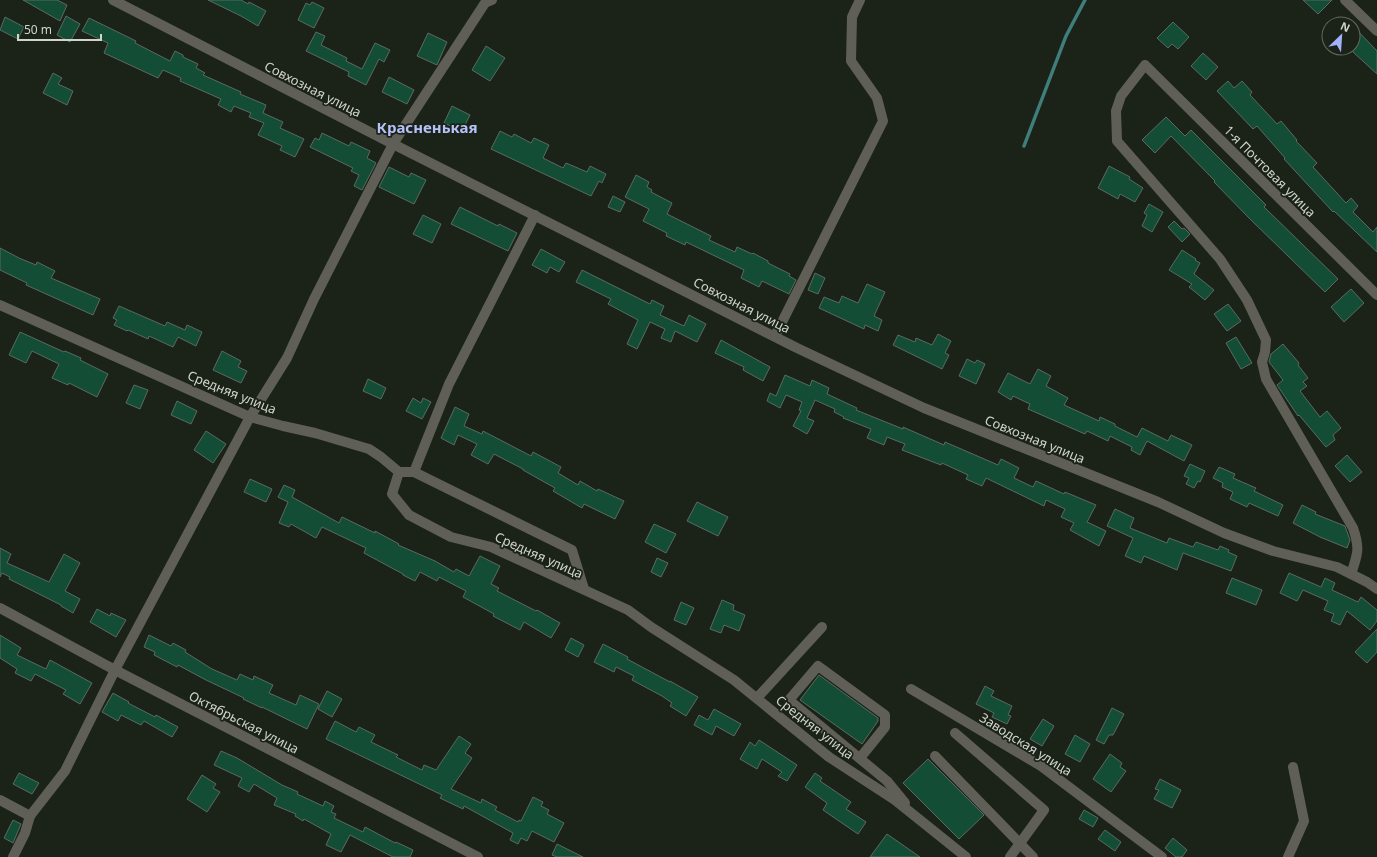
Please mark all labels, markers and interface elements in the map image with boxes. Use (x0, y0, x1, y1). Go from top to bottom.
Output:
scale bar (18, 16, 101, 42)
north arrow (1321, 16, 1361, 56)
text: N (1338, 18, 1353, 35)
text: 50 m (24, 21, 52, 38)
street label: Совхозная улица (261, 57, 365, 121)
district label: Красненькая (377, 117, 477, 137)
street label: 1-я Почтовая улица (1220, 121, 1320, 221)
street label: Совхозная улица (690, 273, 794, 337)
street label: Средняя улица (185, 366, 279, 418)
street label: Совхозная улица (982, 411, 1088, 467)
street label: Средняя улица (492, 528, 586, 582)
street label: Октябрьская улица (186, 686, 302, 758)
street label: Средняя улица (772, 691, 858, 763)
street label: Заводская улица (976, 708, 1076, 780)

